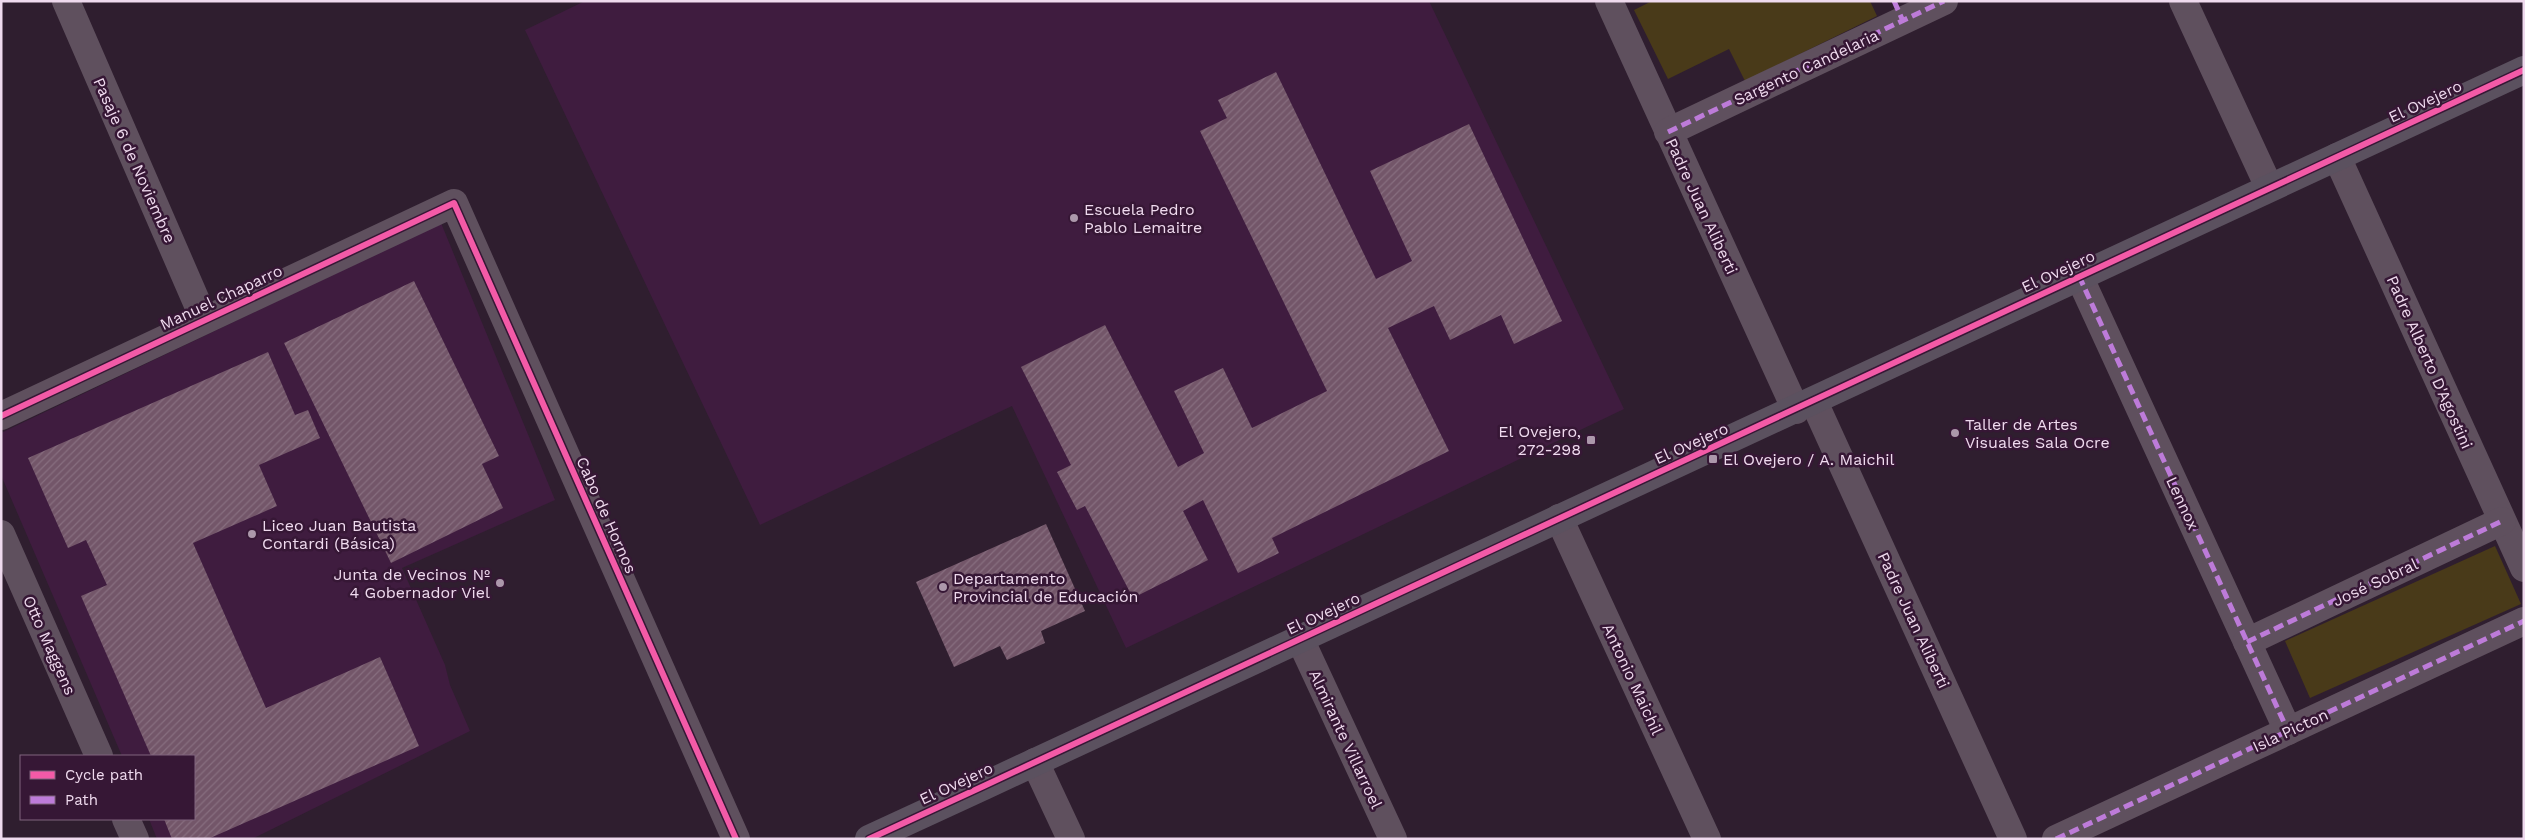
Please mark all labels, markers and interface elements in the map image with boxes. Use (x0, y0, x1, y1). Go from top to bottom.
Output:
street label: Sargento Candelaria (1731, 26, 1882, 109)
street label: Pasaje 6 de Noviembre (89, 75, 180, 246)
street label: El Ovejero (2385, 76, 2465, 127)
street label: Padre Juan Aliberti (1662, 135, 1741, 277)
place label: Escuela Pedro Pablo Lemaitre (1084, 200, 1202, 237)
marker: Escuela Pedro Pablo Lemaitre (1068, 212, 1080, 224)
street label: El Ovejero (2018, 246, 2098, 297)
street label: Manuel Chaparro (157, 261, 285, 334)
street label: Padre Alberto D'Agostini (2383, 273, 2476, 452)
place label: Taller de Artes Visuales Sala Ocre (1965, 415, 2110, 452)
street label: El Ovejero (1651, 419, 1731, 468)
place label: El Ovejero, 272-298 (1498, 422, 1581, 459)
marker: Taller de Artes Visuales Sala Ocre (1949, 427, 1961, 439)
marker: El Ovejero, 272-298 (1585, 434, 1597, 446)
place label: El Ovejero / A. Maichil (1723, 450, 1895, 469)
marker: El Ovejero / A. Maichil (1707, 453, 1719, 465)
street label: Cabo de Hornos (572, 454, 641, 576)
street label: Lennox (2162, 474, 2203, 533)
place label: Liceo Juan Bautista Contardi (Básica) (262, 516, 416, 553)
marker: Liceo Juan Bautista Contardi (Básica) (246, 528, 258, 540)
street label: Padre Juan Aliberti (1874, 549, 1953, 691)
street label: José Sobral (2330, 554, 2421, 610)
place label: Junta de Vecinos Nº 4 Gobernador Viel (333, 565, 490, 602)
place label: Departamento Provincial de Educación (953, 569, 1138, 606)
marker: Junta de Vecinos Nº 4 Gobernador Viel (494, 577, 506, 589)
marker: Departamento Provincial de Educación (937, 581, 949, 593)
street label: El Ovejero (1283, 588, 1363, 639)
street label: Otto Maggens (19, 593, 80, 698)
street label: Antonio Maichil (1598, 620, 1667, 738)
street label: Almirante Villarroel (1305, 667, 1386, 812)
street label: Isla Picton (2249, 705, 2331, 756)
legend (20, 755, 195, 820)
street label: El Ovejero (916, 758, 996, 809)
text: Cycle path (65, 766, 143, 784)
text: Path (65, 791, 98, 809)

